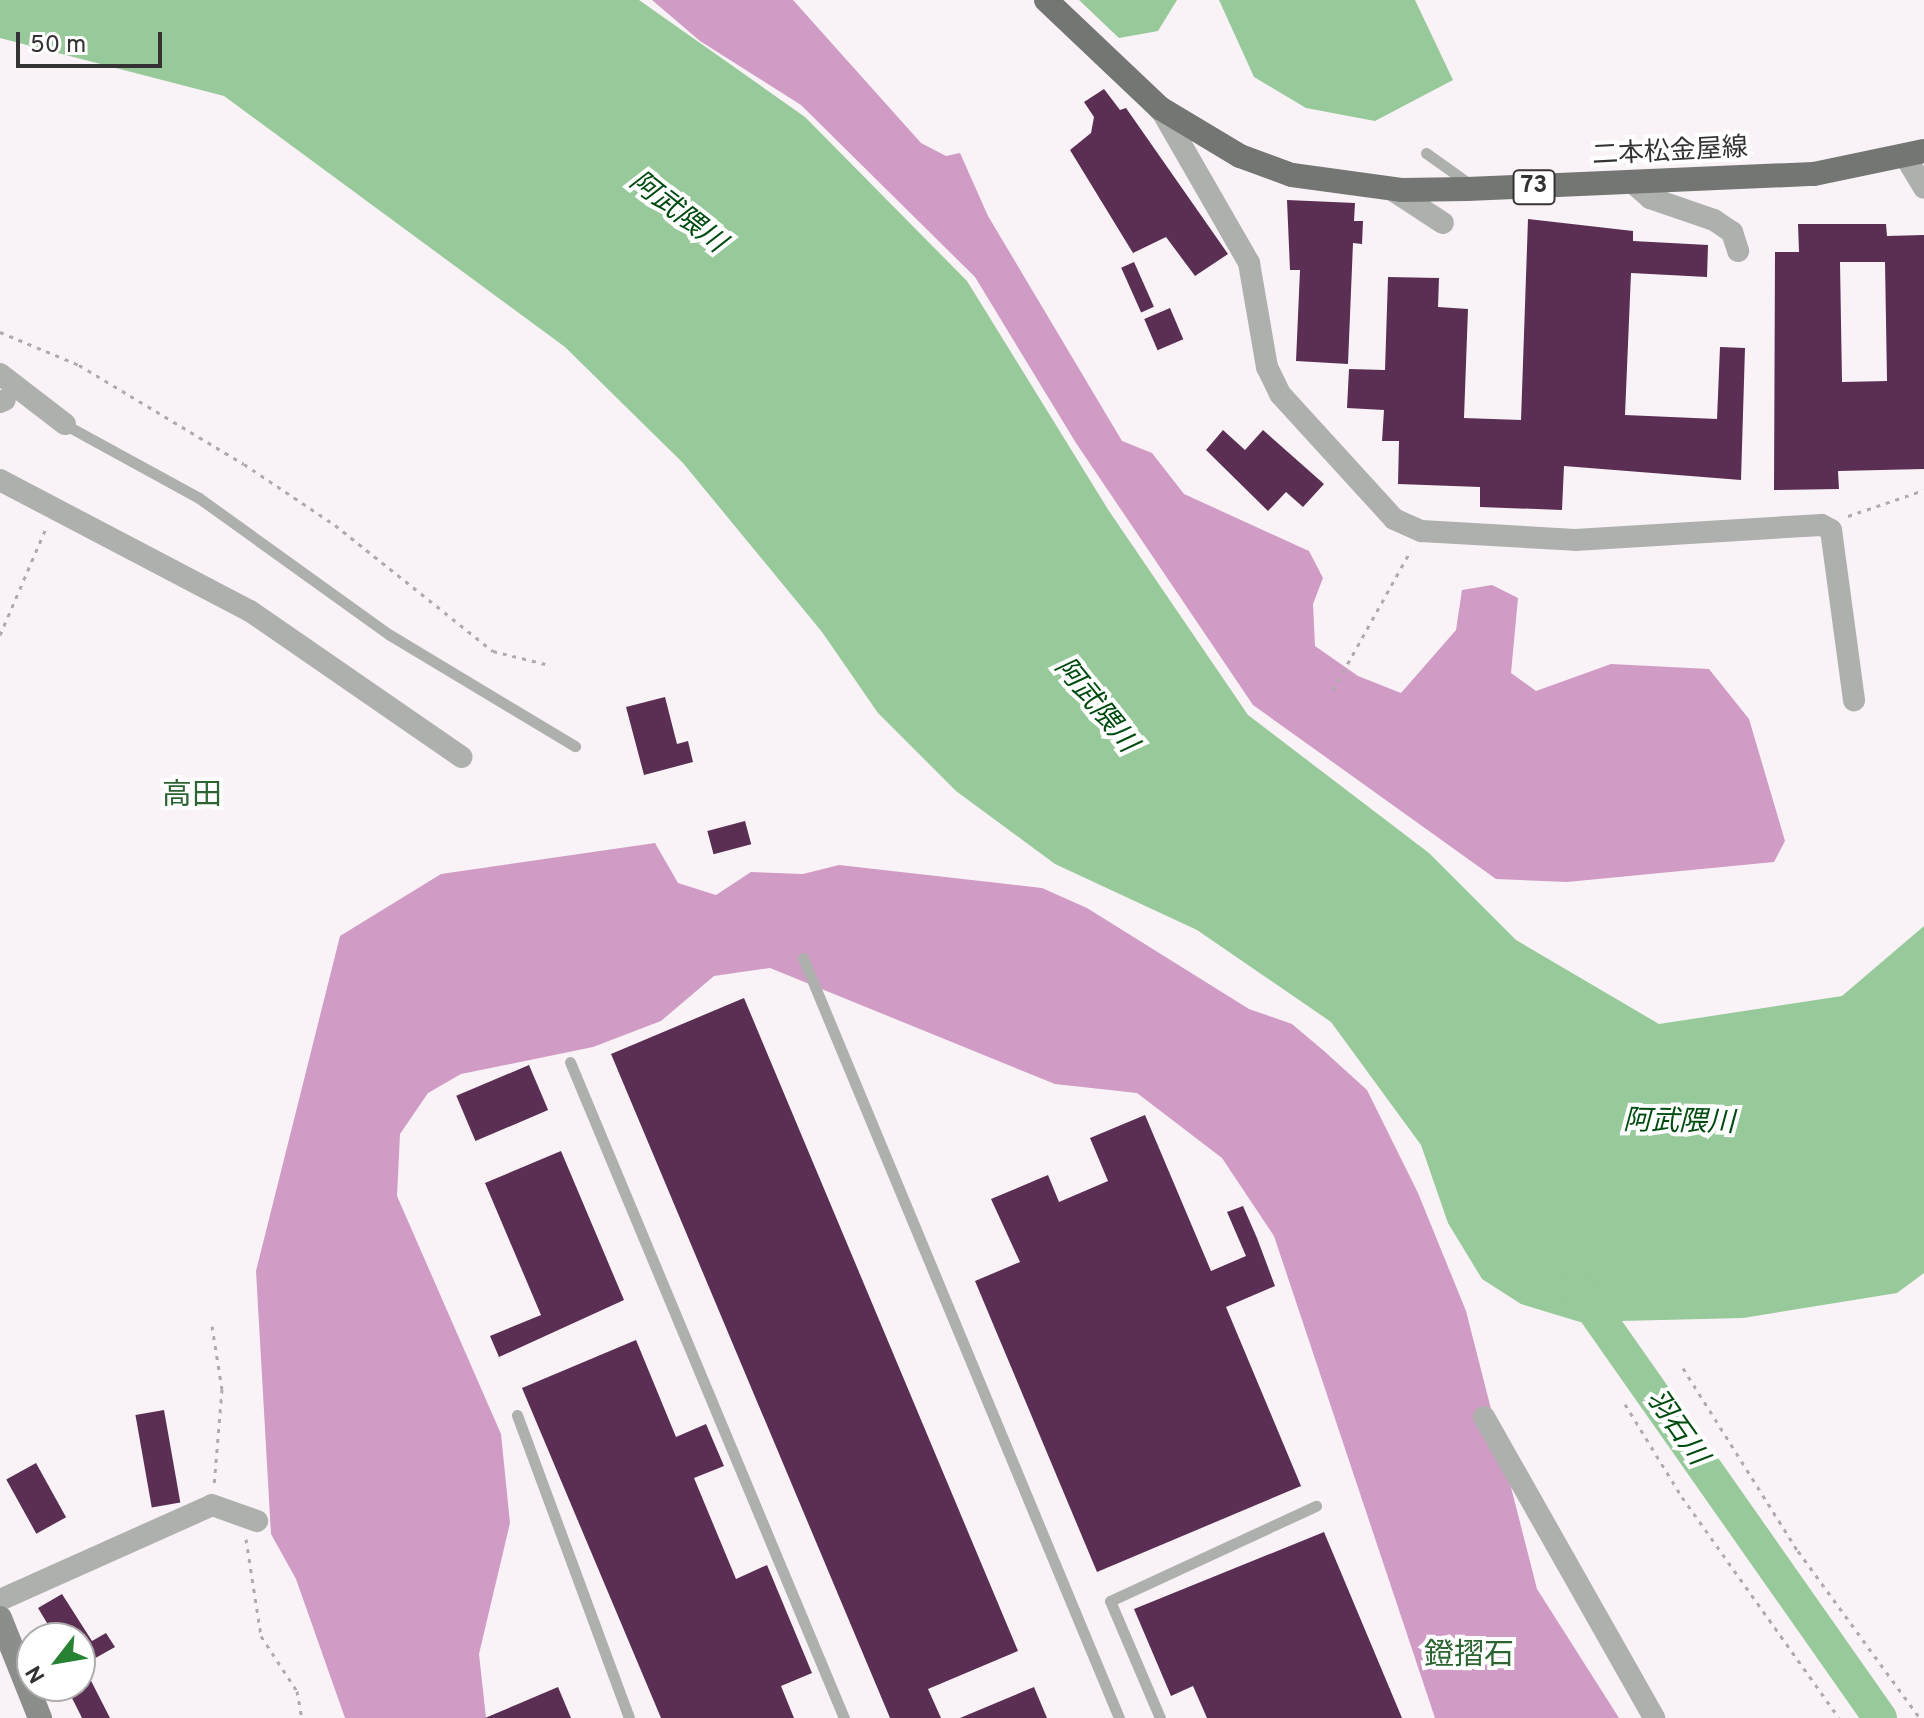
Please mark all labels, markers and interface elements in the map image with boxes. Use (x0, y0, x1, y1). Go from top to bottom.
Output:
scale bar (20, 16, 166, 66)
text: 50 m (30, 31, 86, 61)
street label: 二本松金屋線 (1591, 133, 1749, 173)
water label: 阿武隈川 (623, 165, 731, 261)
road number: 73 (1512, 167, 1556, 207)
water label: 阿武隈川 (1047, 652, 1143, 760)
district label: 高田 (162, 779, 222, 815)
water label: 阿武隈川 (1623, 1105, 1735, 1141)
water label: 羽石川 (1638, 1384, 1714, 1472)
north arrow (16, 1622, 96, 1702)
district label: 鐙摺石 (1424, 1639, 1514, 1675)
text: N (21, 1660, 52, 1687)

